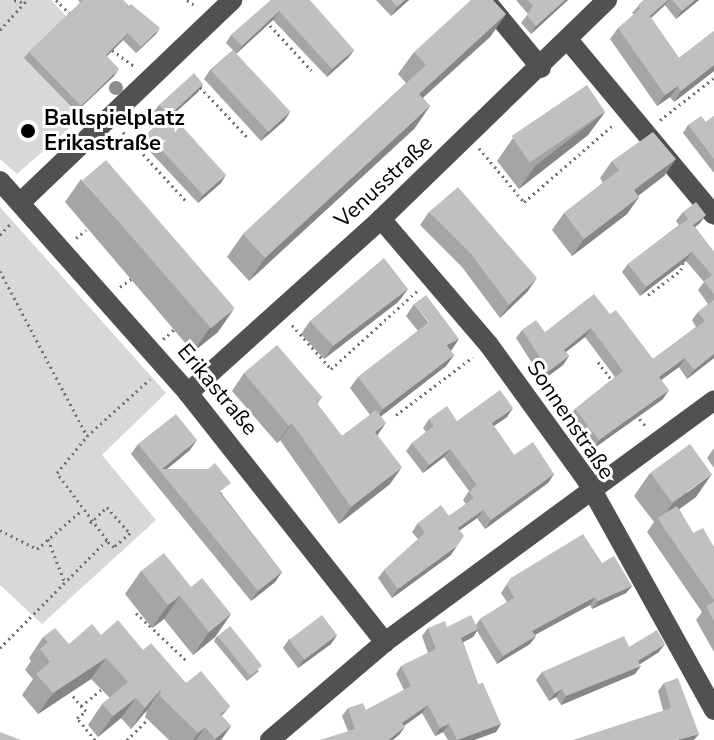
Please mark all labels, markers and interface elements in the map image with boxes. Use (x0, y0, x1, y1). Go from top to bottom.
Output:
place label: Ballspielplatz Erikastraße (44, 105, 185, 156)
marker: Ballspielplatz Erikastraße (19, 122, 37, 140)
street label: Venusstraße (330, 130, 438, 234)
street label: Erikastraße (171, 339, 263, 441)
street label: Sonnenstraße (521, 356, 619, 484)

